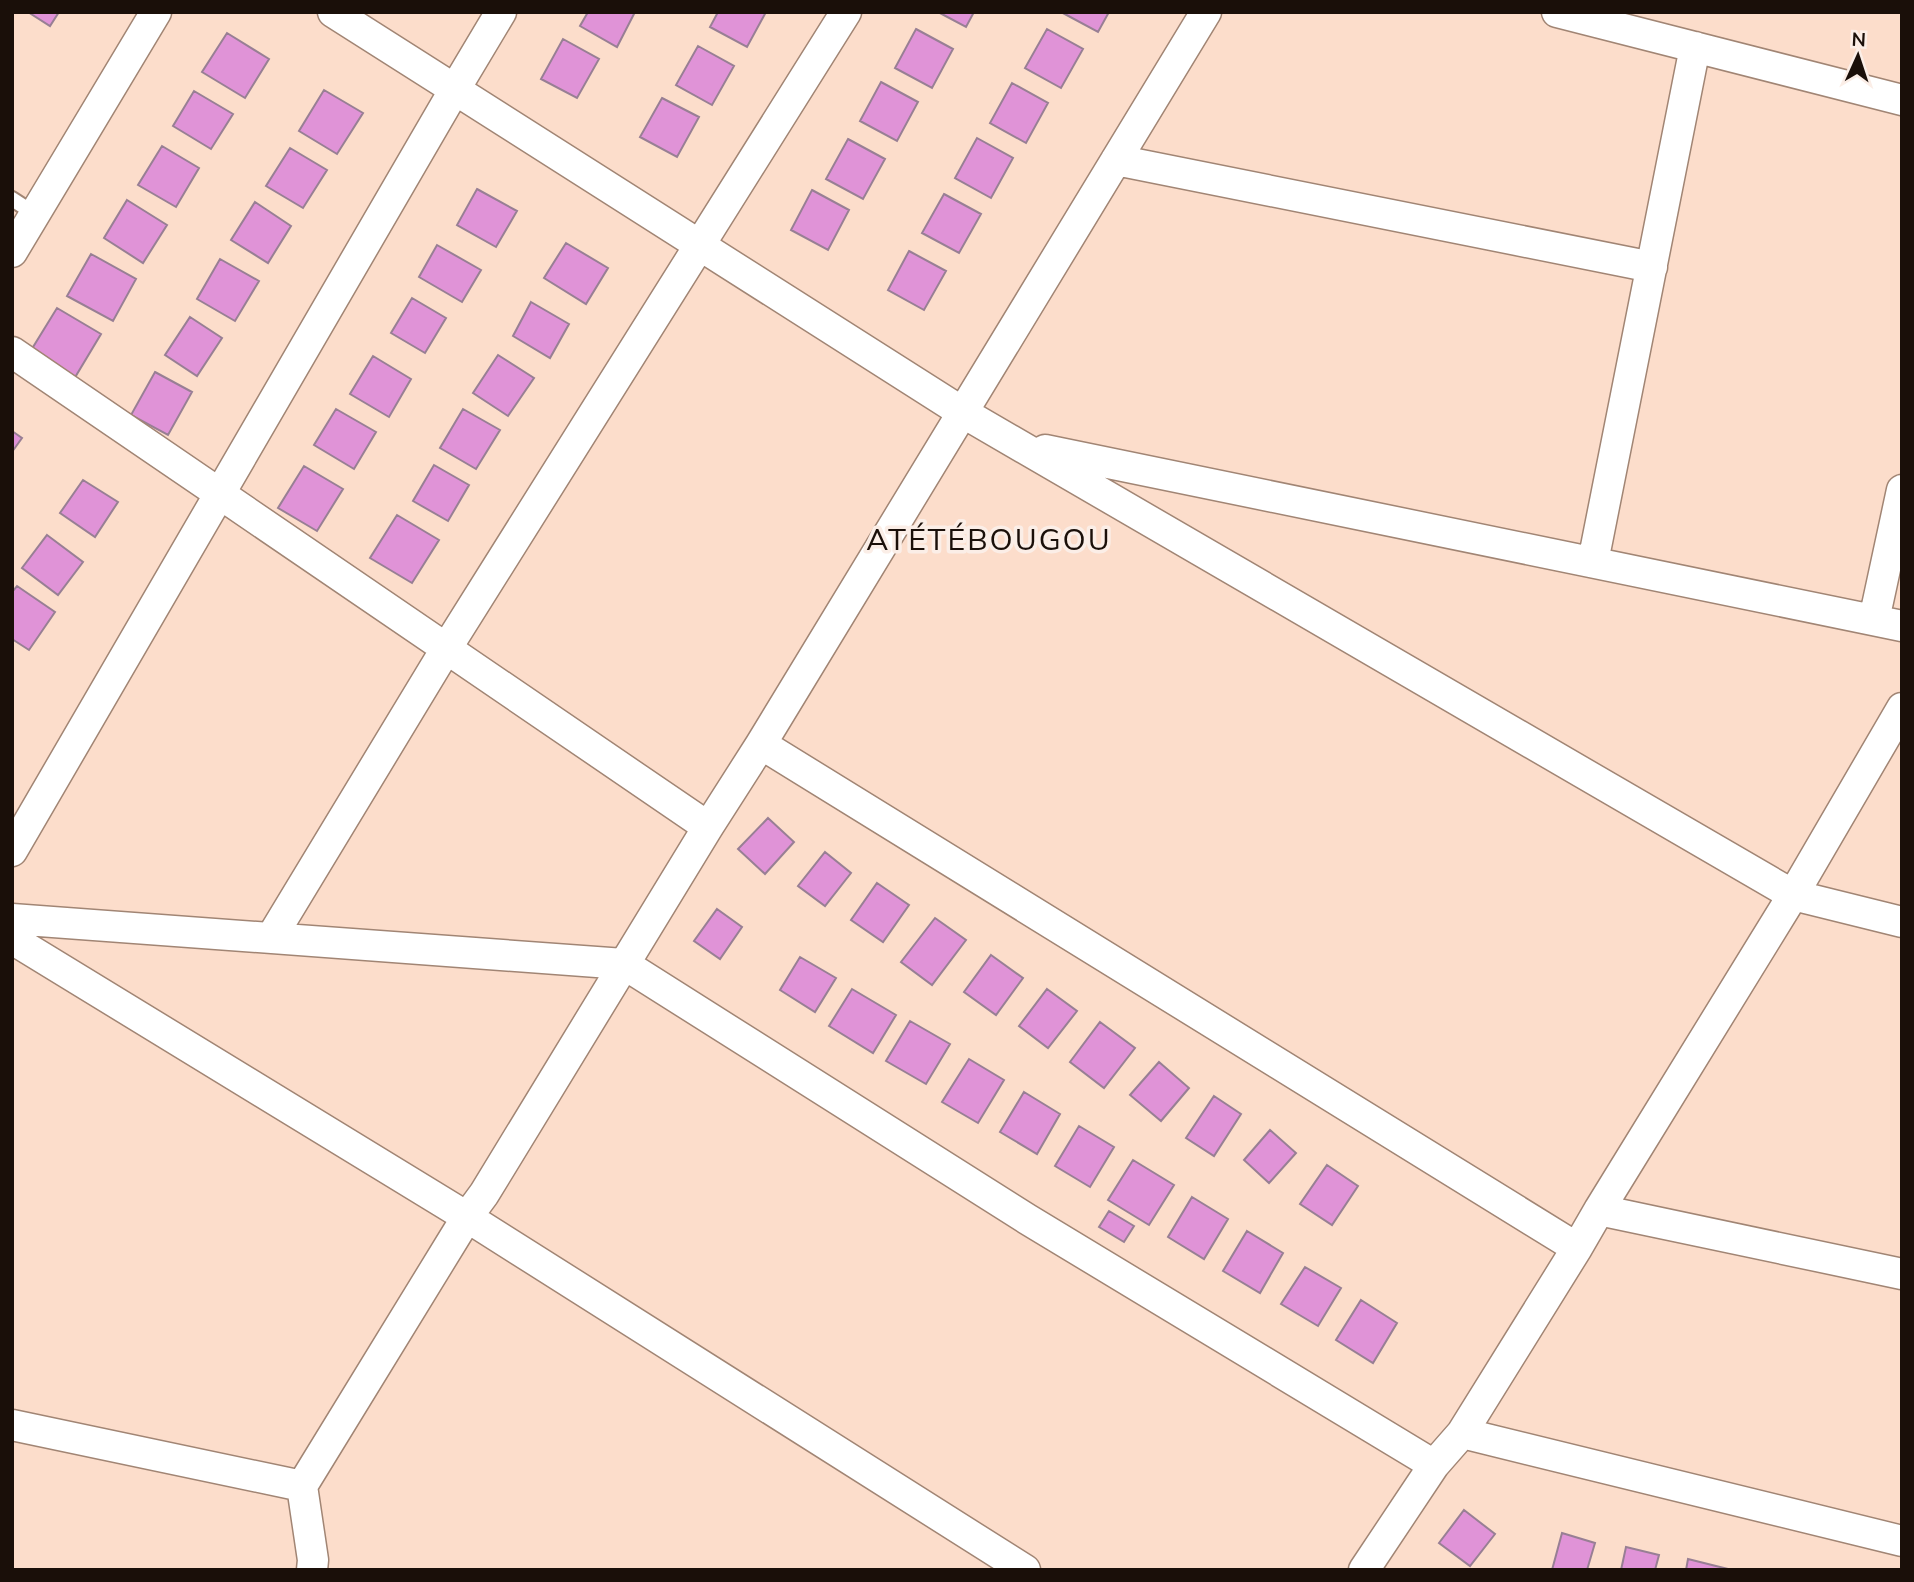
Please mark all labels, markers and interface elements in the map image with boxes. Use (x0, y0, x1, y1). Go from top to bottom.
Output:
north arrow (1823, 21, 1893, 91)
text: N (1851, 27, 1867, 51)
district label: ATÉTÉBOUGOU (866, 520, 1112, 558)

